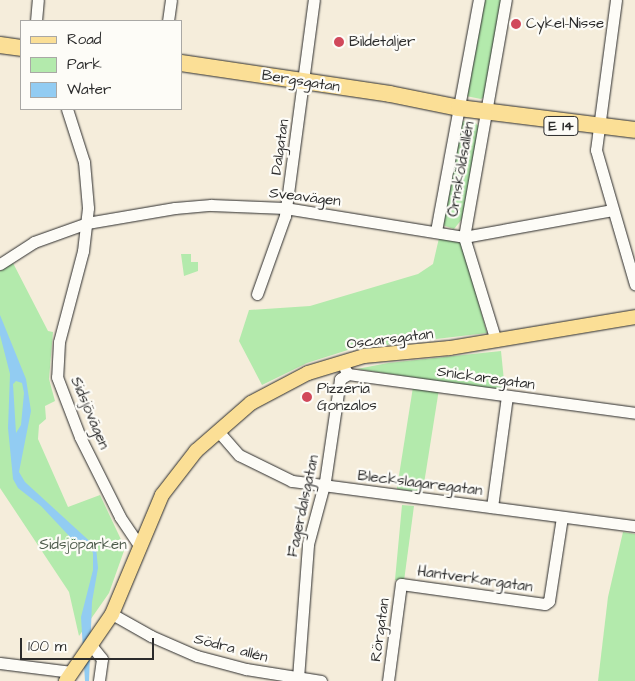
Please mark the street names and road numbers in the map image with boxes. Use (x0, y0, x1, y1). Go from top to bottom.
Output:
street label: Bergsgatan (261, 66, 341, 96)
road number: E 14 (542, 114, 580, 138)
street label: Dalgatan (267, 118, 293, 176)
street label: Örnsköldsallén (444, 120, 478, 218)
street label: Sveavägen (268, 184, 342, 210)
street label: Oscarsgatan (346, 325, 434, 353)
street label: Snickaregatan (436, 362, 536, 394)
street label: Sidsjövägen (67, 374, 113, 452)
street label: Fagerdalsgatan (283, 453, 323, 559)
street label: Bleckslagaregatan (357, 466, 483, 500)
street label: Hantverkargatan (416, 562, 534, 596)
street label: Rörgatan (367, 597, 393, 663)
street label: Södra allén (192, 630, 270, 666)

